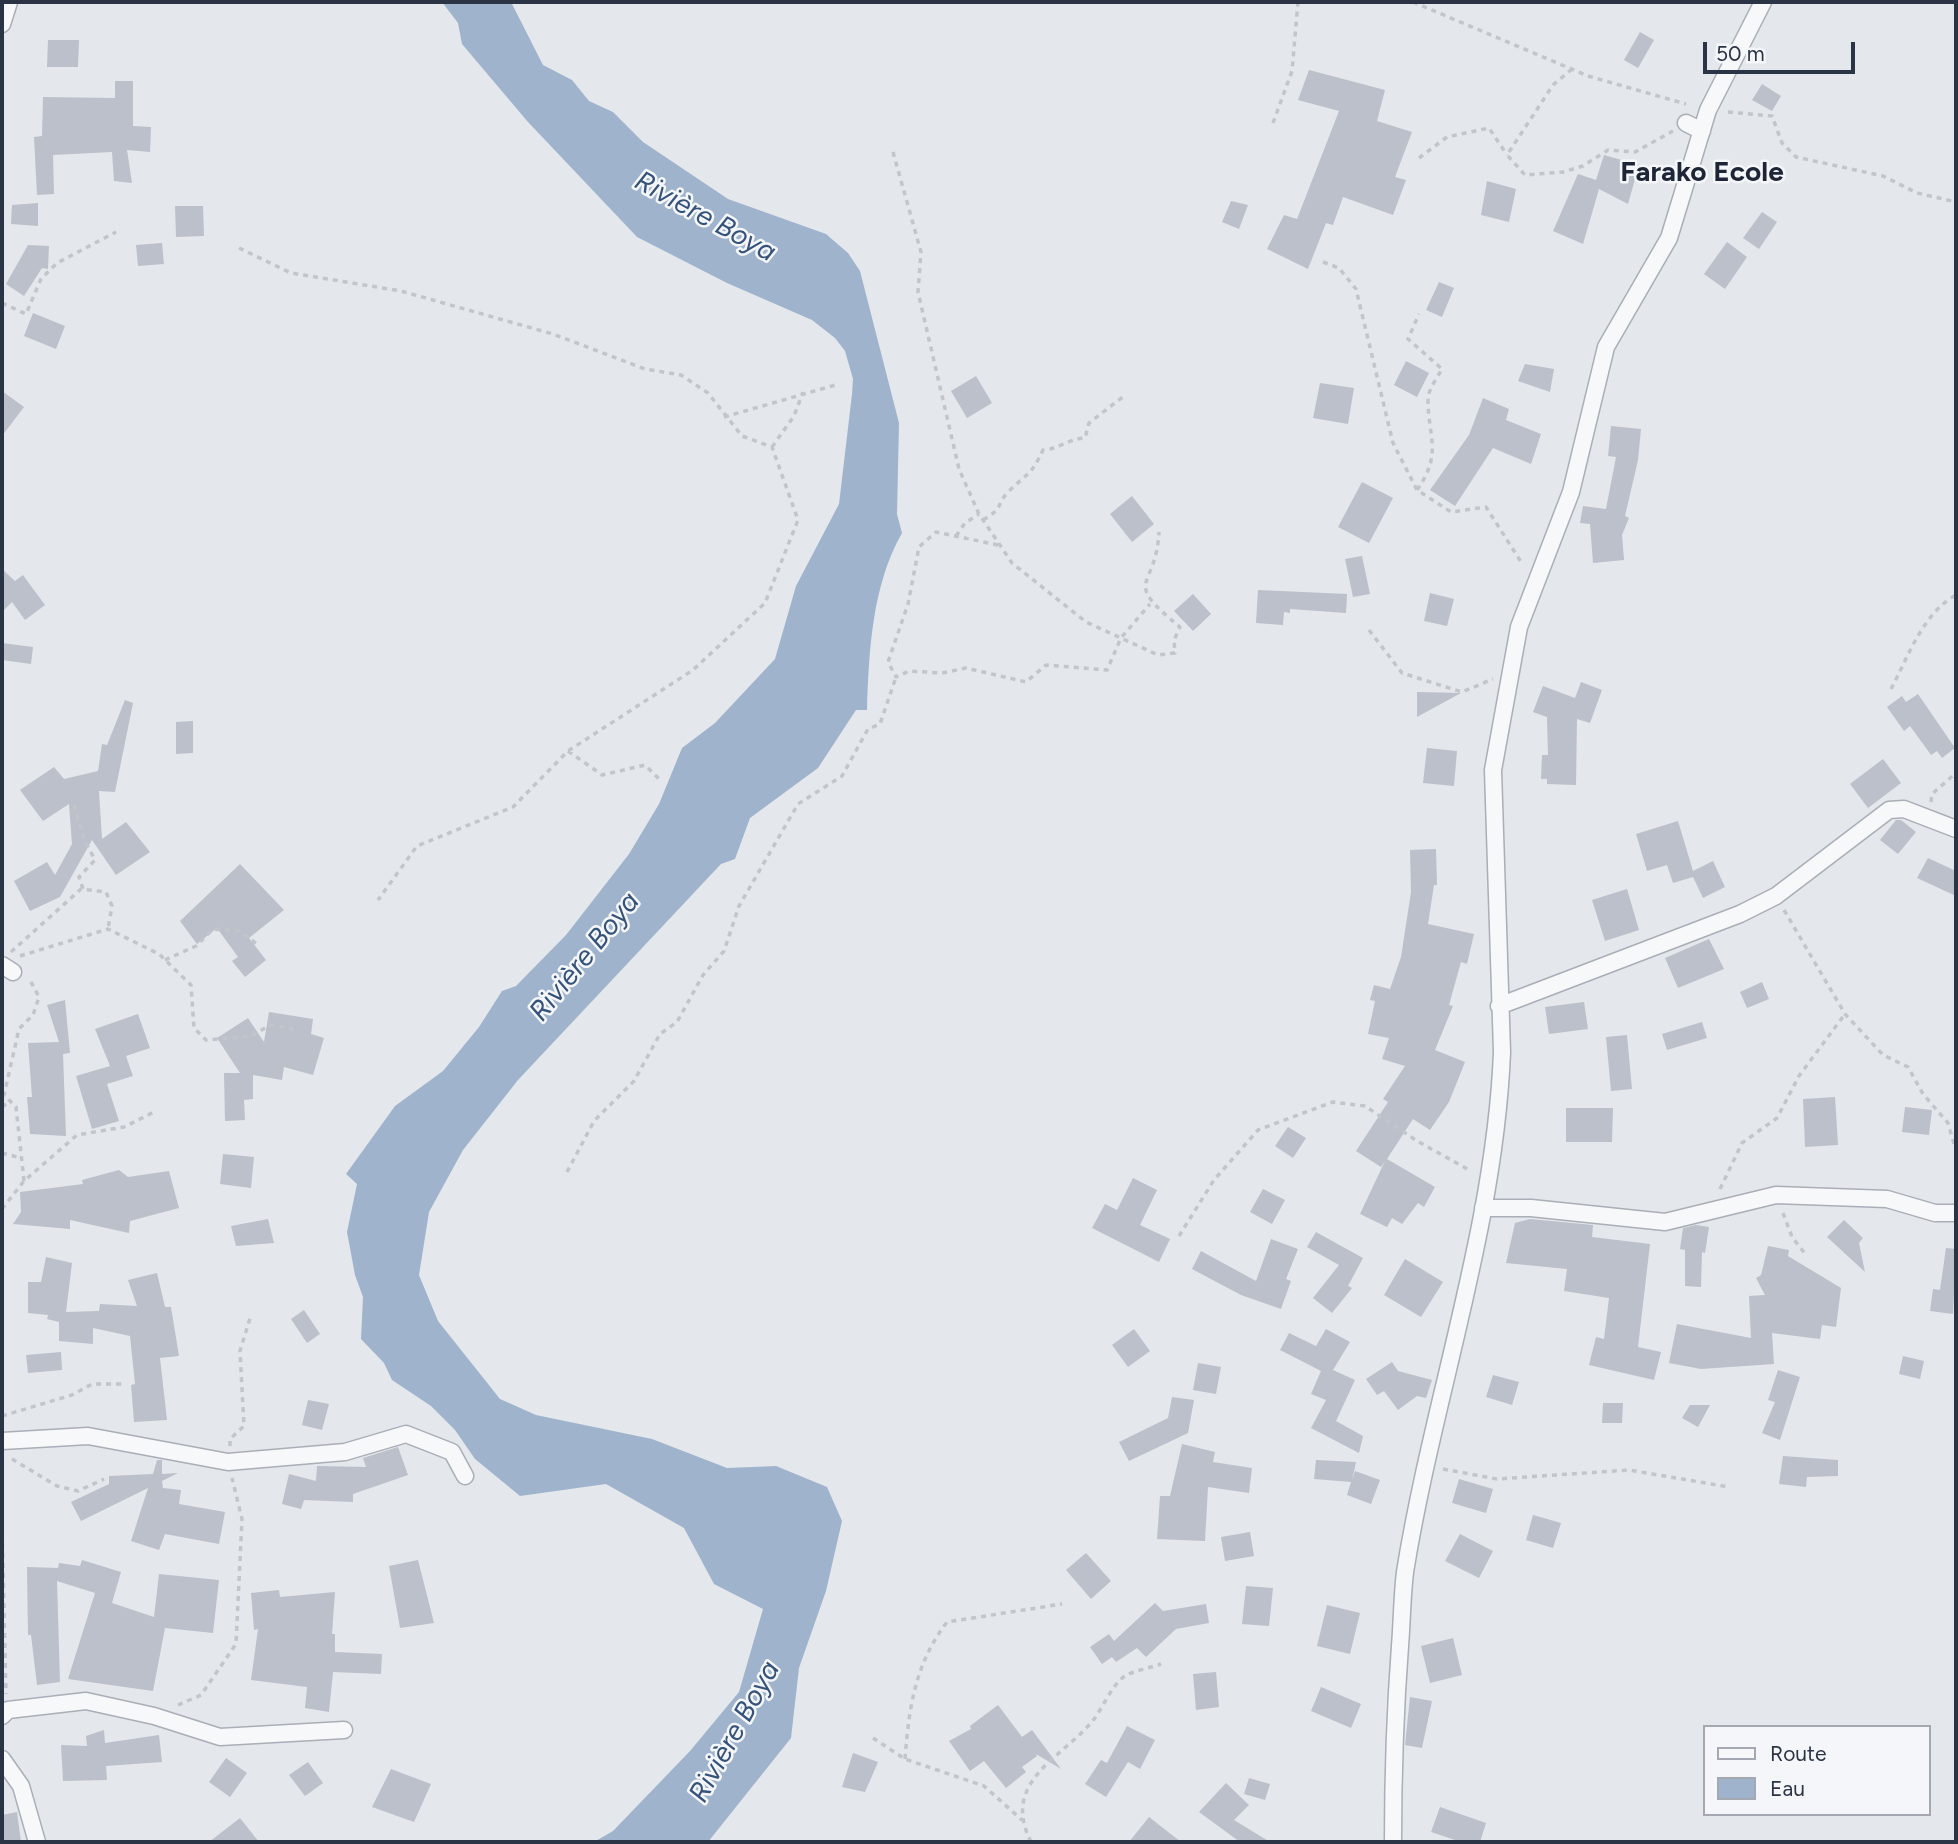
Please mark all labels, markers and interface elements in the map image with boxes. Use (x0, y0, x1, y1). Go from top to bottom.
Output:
scale bar (1706, 28, 1858, 72)
text: 50 m (1716, 41, 1765, 66)
district label: Farako Ecole (1620, 156, 1784, 190)
water label: Rivière Boya (629, 164, 781, 270)
water label: Rivière Boya (523, 886, 647, 1028)
water label: Rivière Boya (682, 1656, 788, 1808)
legend (1702, 1725, 1930, 1816)
text: Route (1770, 1741, 1826, 1766)
text: Eau (1770, 1776, 1805, 1801)

